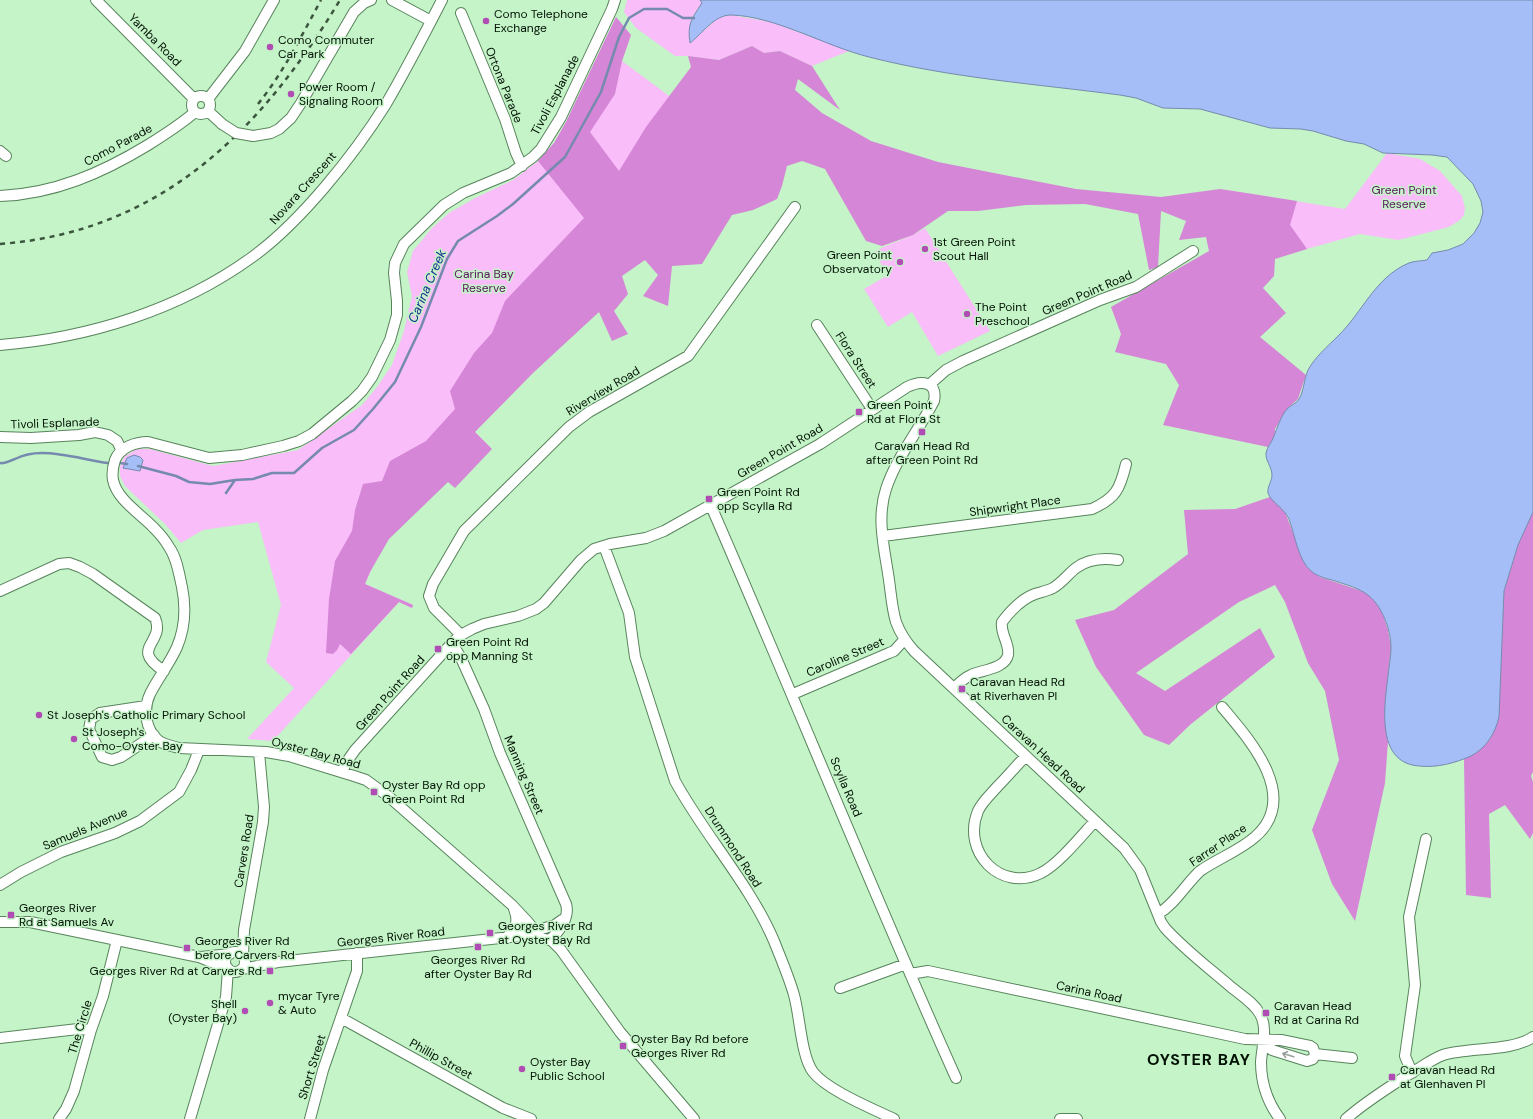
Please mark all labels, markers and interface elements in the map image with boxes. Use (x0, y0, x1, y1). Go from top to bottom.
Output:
place label: Como Telephone Exchange (494, 6, 588, 36)
street label: Yamba Road (125, 10, 185, 70)
marker: Como Telephone Exchange (481, 16, 491, 26)
place label: Como Commuter Car Park (278, 32, 375, 62)
marker: Como Commuter Car Park (265, 42, 275, 52)
street label: Ortona Parade (482, 45, 527, 125)
street label: Tivoli Esplanade (527, 52, 583, 138)
place label: Power Room / Signaling Room (299, 79, 383, 109)
marker: Power Room / Signaling Room (286, 89, 296, 99)
street label: Como Parade (81, 120, 155, 170)
street label: Novara Crescent (266, 148, 340, 228)
park label: Green Point Reserve (1371, 182, 1437, 212)
place label: 1st Green Point Scout Hall (933, 234, 1016, 264)
marker: 1st Green Point Scout Hall (920, 244, 930, 254)
water label: Carina Creek (404, 246, 450, 325)
place label: Green Point Observatory (823, 247, 892, 277)
marker: Green Point Observatory (895, 257, 905, 267)
park label: Carina Bay Reserve (454, 266, 514, 296)
street label: Green Point Road (1040, 267, 1134, 319)
place label: The Point Preschool (975, 299, 1030, 329)
marker: The Point Preschool (962, 309, 972, 319)
street label: Flora Street (832, 329, 880, 392)
street label: Riverview Road (563, 363, 643, 419)
place label: Green Point Rd at Flora St (867, 397, 941, 427)
marker: Green Point Rd at Flora St (854, 407, 864, 417)
street label: Tivoli Esplanade (10, 413, 100, 433)
street label: Green Point Road (734, 420, 826, 482)
marker: Caravan Head Rd after Green Point Rd (917, 427, 927, 437)
place label: Caravan Head Rd after Green Point Rd (866, 438, 978, 468)
place label: Green Point Rd opp Scylla Rd (717, 484, 800, 514)
street label: Shipwright Place (968, 492, 1062, 520)
marker: Green Point Rd opp Scylla Rd (704, 494, 714, 504)
street label: Caroline Street (804, 633, 887, 681)
place label: Green Point Rd opp Manning St (446, 634, 533, 664)
marker: Green Point Rd opp Manning St (433, 644, 443, 654)
street label: Green Point Road (352, 652, 428, 734)
place label: Caravan Head Rd at Riverhaven Pl (970, 674, 1065, 704)
marker: Caravan Head Rd at Riverhaven Pl (957, 684, 967, 694)
place label: St Joseph's Catholic Primary School (47, 707, 246, 723)
marker: St Joseph's Catholic Primary School (34, 710, 44, 720)
street label: Caravan Head Road (998, 711, 1088, 797)
place label: St Joseph's Como-Oyster Bay (82, 724, 183, 754)
street label: Oyster Bay Road (270, 733, 362, 773)
street label: Manning Street (500, 733, 548, 817)
marker: St Joseph's Como-Oyster Bay (69, 734, 79, 744)
street label: Scylla Road (826, 755, 866, 819)
place label: Oyster Bay Rd opp Green Point Rd (382, 777, 485, 807)
marker: Oyster Bay Rd opp Green Point Rd (369, 787, 379, 797)
street label: Drummond Road (701, 803, 765, 891)
street label: Samuels Avenue (40, 804, 130, 854)
street label: Carvers Road (230, 813, 258, 889)
street label: Farrer Place (1186, 820, 1250, 870)
place label: Georges River Rd at Samuels Av (19, 900, 115, 930)
marker: Georges River Rd at Samuels Av (6, 910, 16, 920)
place label: Georges River Rd at Oyster Bay Rd (498, 918, 593, 948)
street label: Georges River Road (336, 923, 446, 951)
marker: Georges River Rd at Oyster Bay Rd (485, 928, 495, 938)
place label: Georges River Rd before Carvers Rd (195, 933, 295, 963)
marker: Georges River Rd after Oyster Bay Rd (473, 942, 483, 952)
marker: Georges River Rd before Carvers Rd (182, 943, 192, 953)
place label: Georges River Rd after Oyster Bay Rd (424, 952, 532, 982)
place label: Georges River Rd at Carvers Rd (90, 963, 262, 979)
marker: Georges River Rd at Carvers Rd (265, 966, 275, 976)
street label: Carina Road (1055, 977, 1123, 1007)
place label: mycar Tyre & Auto (278, 988, 340, 1018)
place label: Shell (Oyster Bay) (168, 996, 237, 1026)
street label: The Circle (64, 998, 96, 1056)
marker: mycar Tyre & Auto (265, 998, 275, 1008)
place label: Caravan Head Rd at Carina Rd (1274, 998, 1359, 1028)
marker: Shell (Oyster Bay) (240, 1006, 250, 1016)
marker: Caravan Head Rd at Carina Rd (1261, 1008, 1271, 1018)
place label: Oyster Bay Rd before Georges River Rd (631, 1031, 749, 1061)
street label: Short Street (295, 1032, 330, 1102)
street label: Phillip Street (407, 1035, 476, 1083)
marker: Oyster Bay Rd before Georges River Rd (618, 1041, 628, 1051)
district label: OYSTER BAY (1147, 1049, 1251, 1070)
one-way arrow (1282, 1051, 1295, 1058)
place label: Oyster Bay Public School (530, 1054, 605, 1084)
place label: Caravan Head Rd at Glenhaven Pl (1400, 1062, 1495, 1092)
marker: Oyster Bay Public School (517, 1064, 527, 1074)
marker: Caravan Head Rd at Glenhaven Pl (1387, 1072, 1397, 1082)

